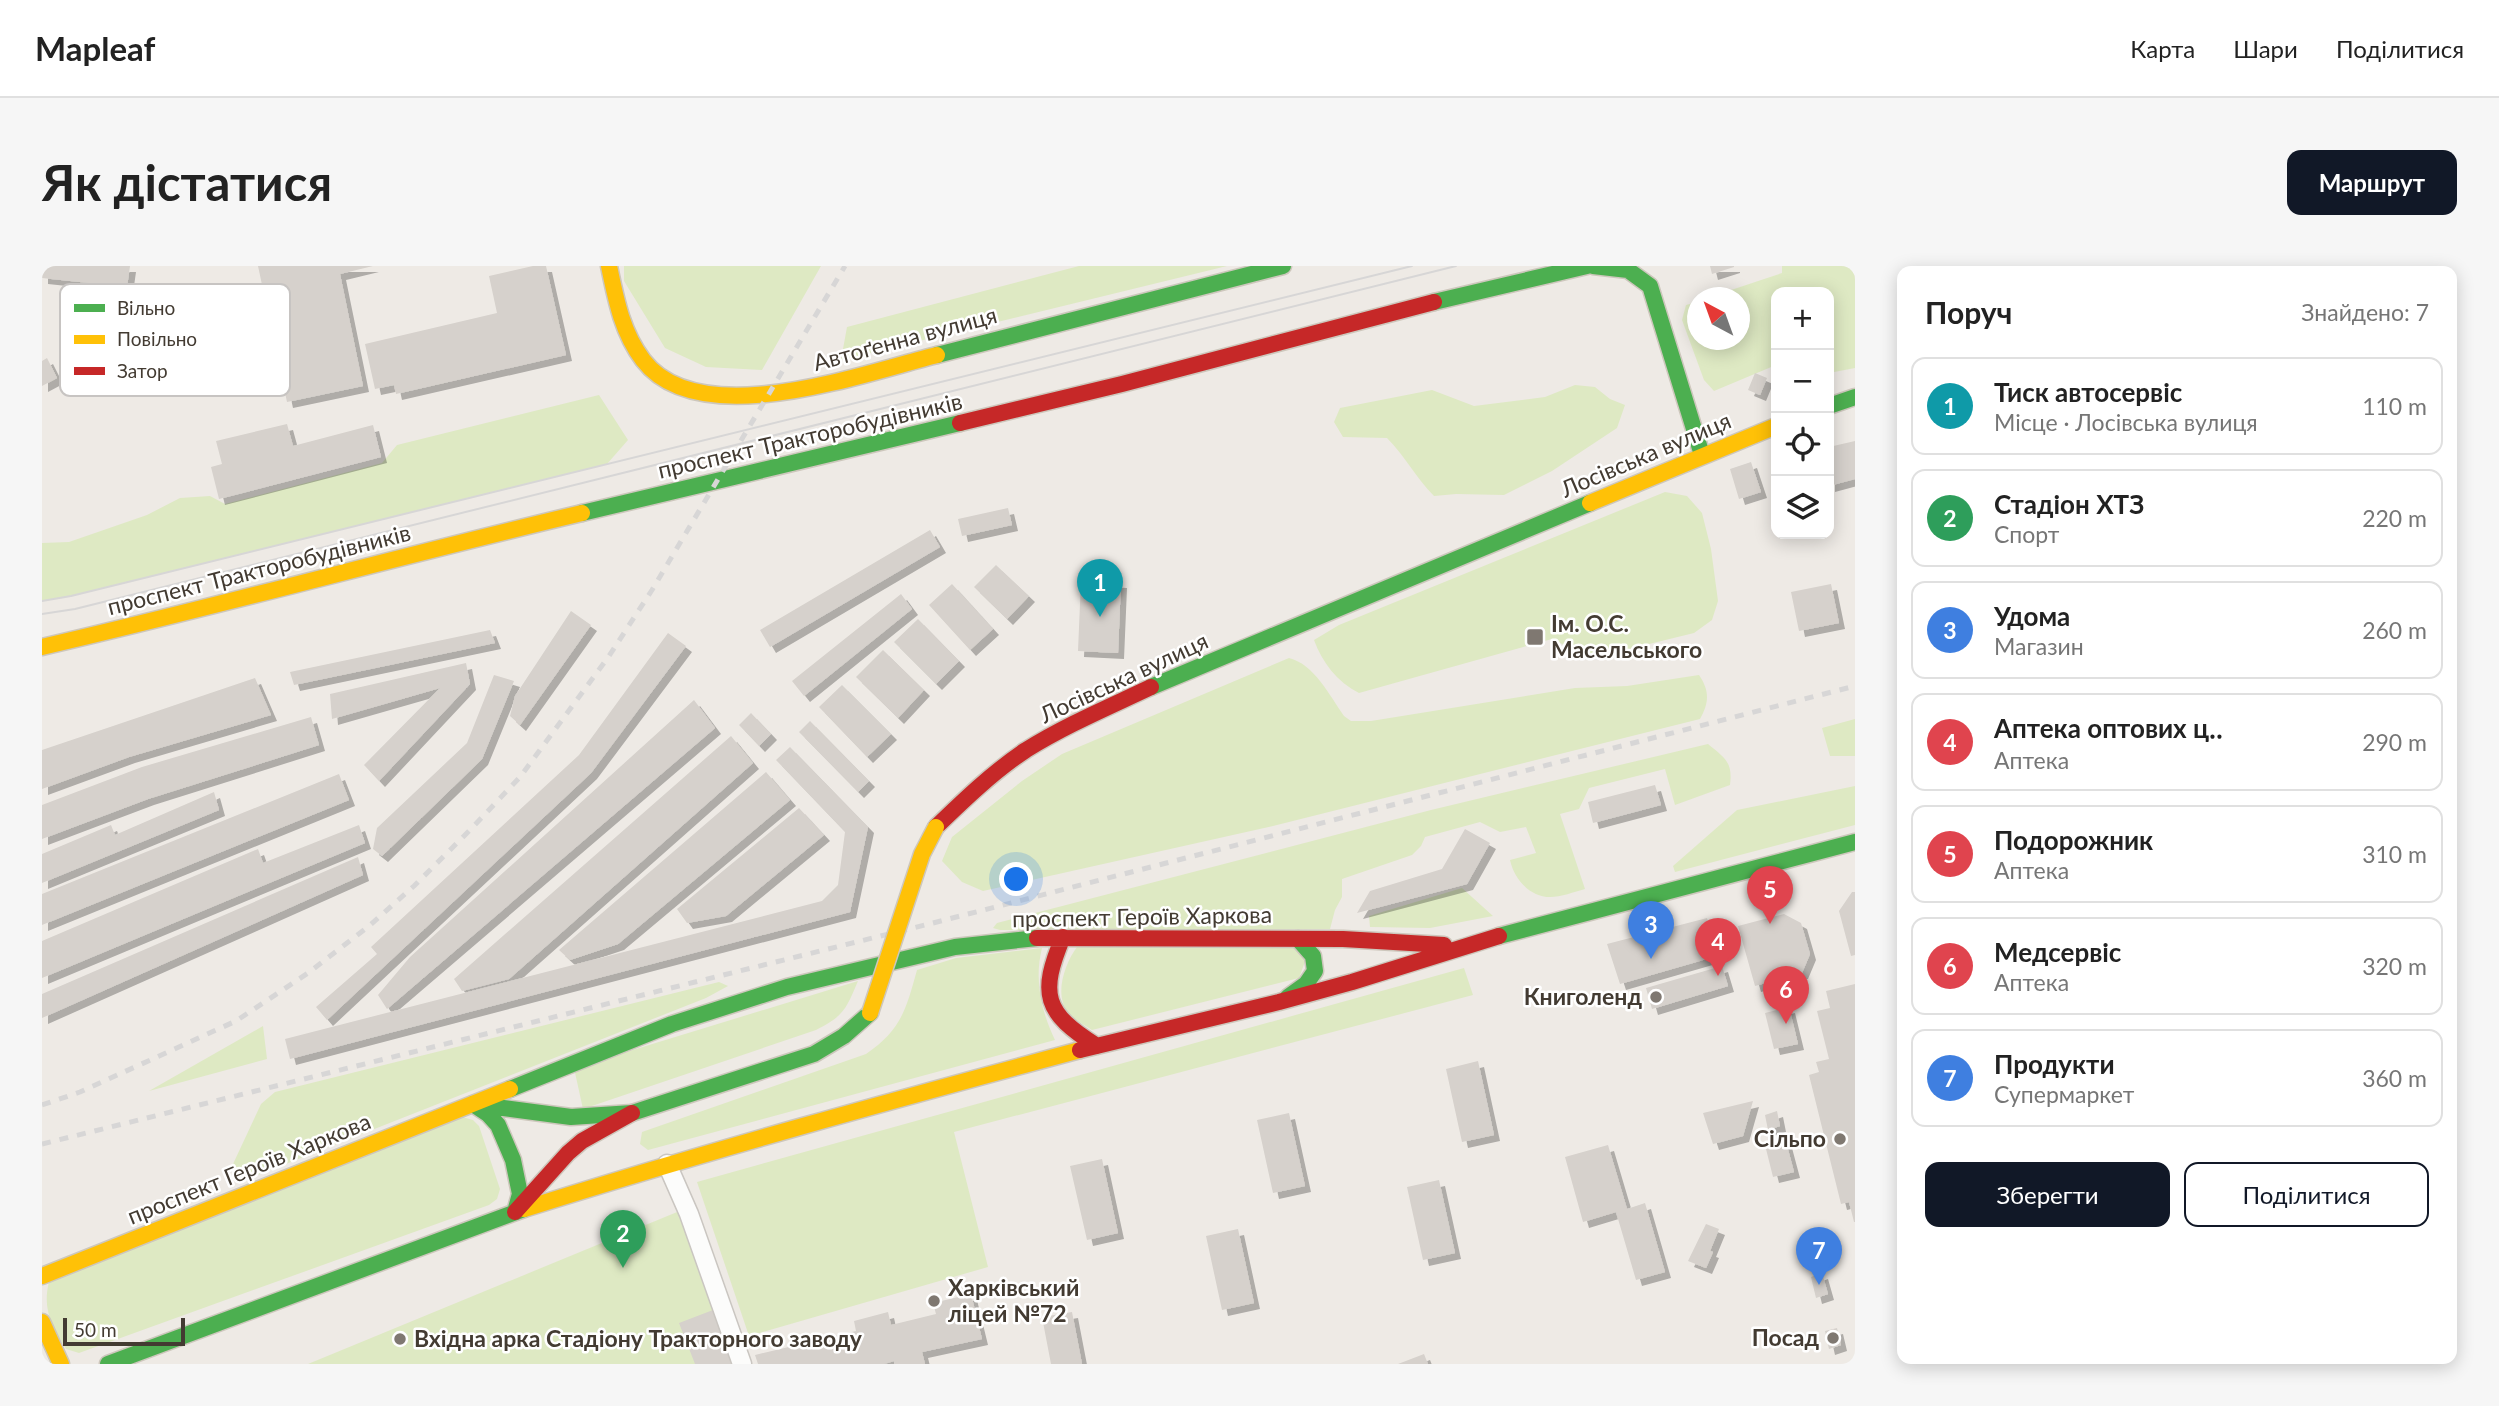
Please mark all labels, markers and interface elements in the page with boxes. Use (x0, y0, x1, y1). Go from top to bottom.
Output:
text: Mapleaf (35, 28, 155, 68)
text: Карта (2130, 34, 2195, 63)
text: Шари (2233, 34, 2298, 63)
text: Поділитися (2336, 34, 2464, 63)
button: Маршрут (2287, 150, 2457, 215)
text: Як дістатися (42, 153, 332, 211)
legend (60, 284, 290, 396)
north arrow (1687, 287, 1750, 350)
map controls (1771, 287, 1834, 539)
button: + (1771, 287, 1834, 350)
text: Поруч (1925, 294, 2012, 330)
text: Вільно (117, 296, 175, 319)
text: Знайдено: 7 (2301, 298, 2429, 326)
street label: Автоґенна вулиця (810, 300, 1000, 376)
text: Повільно (117, 327, 197, 350)
button: − (1771, 350, 1834, 413)
text: Затор (117, 359, 168, 382)
text: Тиск автосервіс (1994, 376, 2182, 408)
street label: проспект Тракторобудівників (655, 386, 965, 484)
text: 1 (1943, 392, 1957, 420)
text: 110 m (2362, 392, 2427, 420)
street label: Лосівська вулиця (1555, 406, 1735, 503)
text: Місце · Лосівська вулиця (1994, 408, 2258, 436)
button: locate (1771, 413, 1834, 476)
button: layers (1771, 476, 1834, 539)
text: Стадіон ХТЗ (1994, 488, 2144, 520)
text: 2 (1943, 504, 1957, 532)
text: 220 m (2362, 504, 2427, 532)
street label: проспект Тракторобудівників (104, 518, 413, 620)
text: Спорт (1994, 520, 2059, 548)
pin: 1 (1077, 559, 1123, 617)
text: Удома (1994, 600, 2070, 632)
place label: Ім. О.С. Масельського (1551, 609, 1702, 663)
text: 3 (1943, 616, 1957, 644)
text: 260 m (2362, 616, 2427, 644)
street label: Лосівська вулиця (1034, 626, 1212, 729)
marker: Ім. О.С. Масельського (1525, 627, 1545, 647)
text: Магазин (1994, 632, 2084, 660)
text: Аптека оптових ц‥ (1994, 712, 2223, 744)
text: 4 (1943, 728, 1957, 756)
text: 290 m (2362, 728, 2427, 756)
text: Аптека (1994, 746, 2069, 774)
text: Подорожник (1994, 824, 2153, 856)
text: 5 (1943, 840, 1957, 868)
text: 310 m (2362, 840, 2427, 868)
text: Аптека (1994, 856, 2069, 884)
your location (999, 862, 1033, 896)
pin: 5 (1747, 866, 1793, 924)
street label: проспект Героїв Харкова (1012, 900, 1272, 932)
pin: 3 (1628, 901, 1674, 959)
pin: 4 (1695, 918, 1741, 976)
text: Медсервіс (1994, 936, 2121, 968)
text: 6 (1943, 952, 1957, 980)
text: 320 m (2362, 952, 2427, 980)
pin: 6 (1763, 966, 1809, 1024)
text: Аптека (1994, 968, 2069, 996)
place label: Книголенд (1524, 982, 1642, 1010)
marker: Книголенд (1648, 989, 1664, 1005)
text: Продукти (1994, 1048, 2115, 1080)
text: 7 (1943, 1064, 1957, 1092)
text: 360 m (2362, 1064, 2427, 1092)
text: Супермаркет (1994, 1080, 2134, 1108)
street label: проспект Героїв Харкова (123, 1106, 374, 1230)
place label: Сільпо (1754, 1124, 1826, 1152)
marker: Сільпо (1832, 1131, 1848, 1147)
button: Зберегти (1925, 1162, 2170, 1227)
button: Поділитися (2184, 1162, 2429, 1227)
pin: 2 (600, 1210, 646, 1268)
pin: 7 (1796, 1227, 1842, 1285)
place label: Харківський ліцей №72 (948, 1273, 1079, 1327)
marker: Харківський ліцей №72 (926, 1293, 942, 1309)
scale bar (63, 1315, 186, 1347)
text: 50 m (74, 1318, 117, 1341)
place label: Посад (1752, 1323, 1819, 1351)
place label: Вхідна арка Стадіону Тракторного заводу (414, 1324, 863, 1352)
marker: Посад (1825, 1330, 1841, 1346)
marker: Вхідна арка Стадіону Тракторного заводу (392, 1331, 408, 1347)

